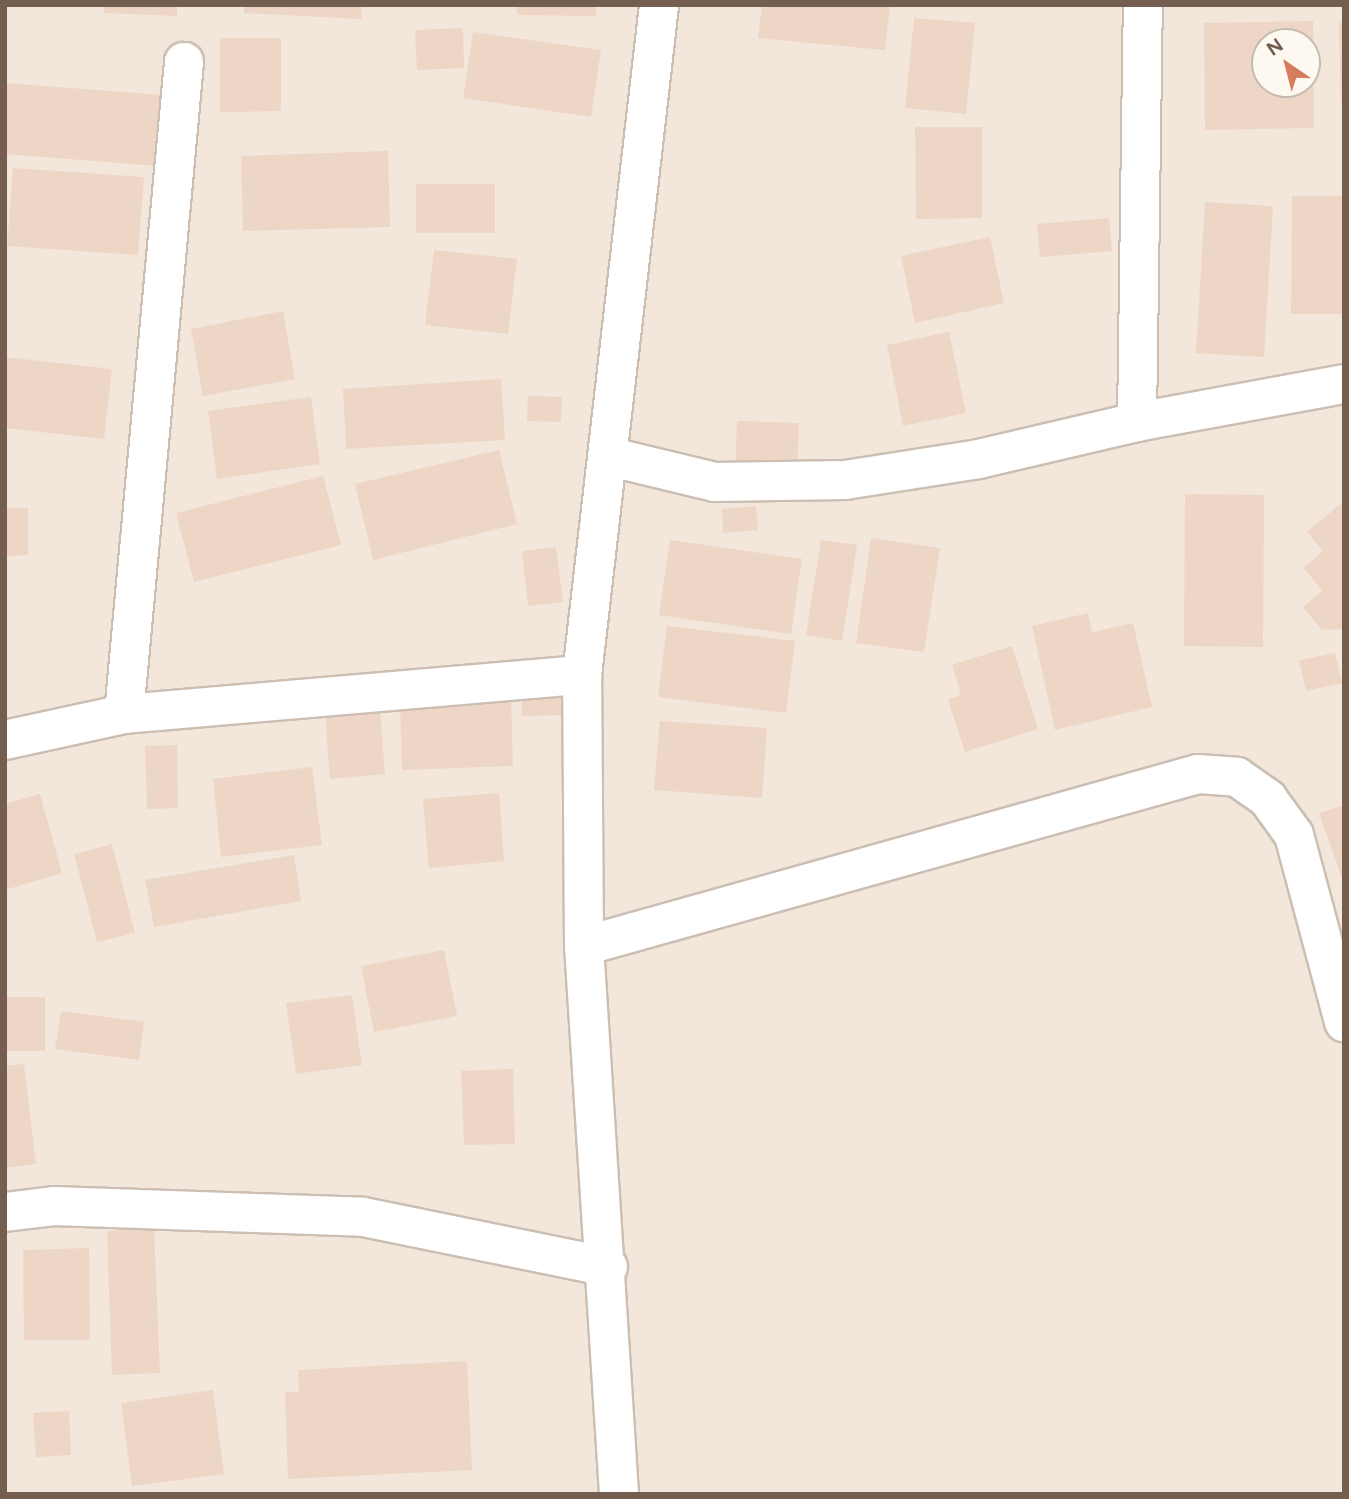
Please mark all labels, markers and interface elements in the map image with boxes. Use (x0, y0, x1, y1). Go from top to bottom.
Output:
north arrow (1251, 28, 1321, 98)
text: N (1262, 33, 1287, 61)

